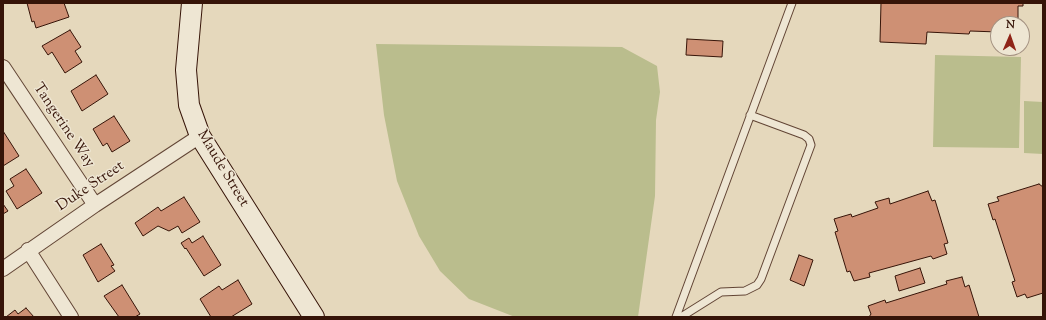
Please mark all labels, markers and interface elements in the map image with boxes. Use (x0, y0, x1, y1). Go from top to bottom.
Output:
north arrow (990, 16, 1030, 56)
text: N (1006, 17, 1015, 33)
street label: Tangerine Way (28, 80, 98, 172)
street label: Maude Street (192, 127, 252, 211)
street label: Duke Street (54, 158, 128, 216)

